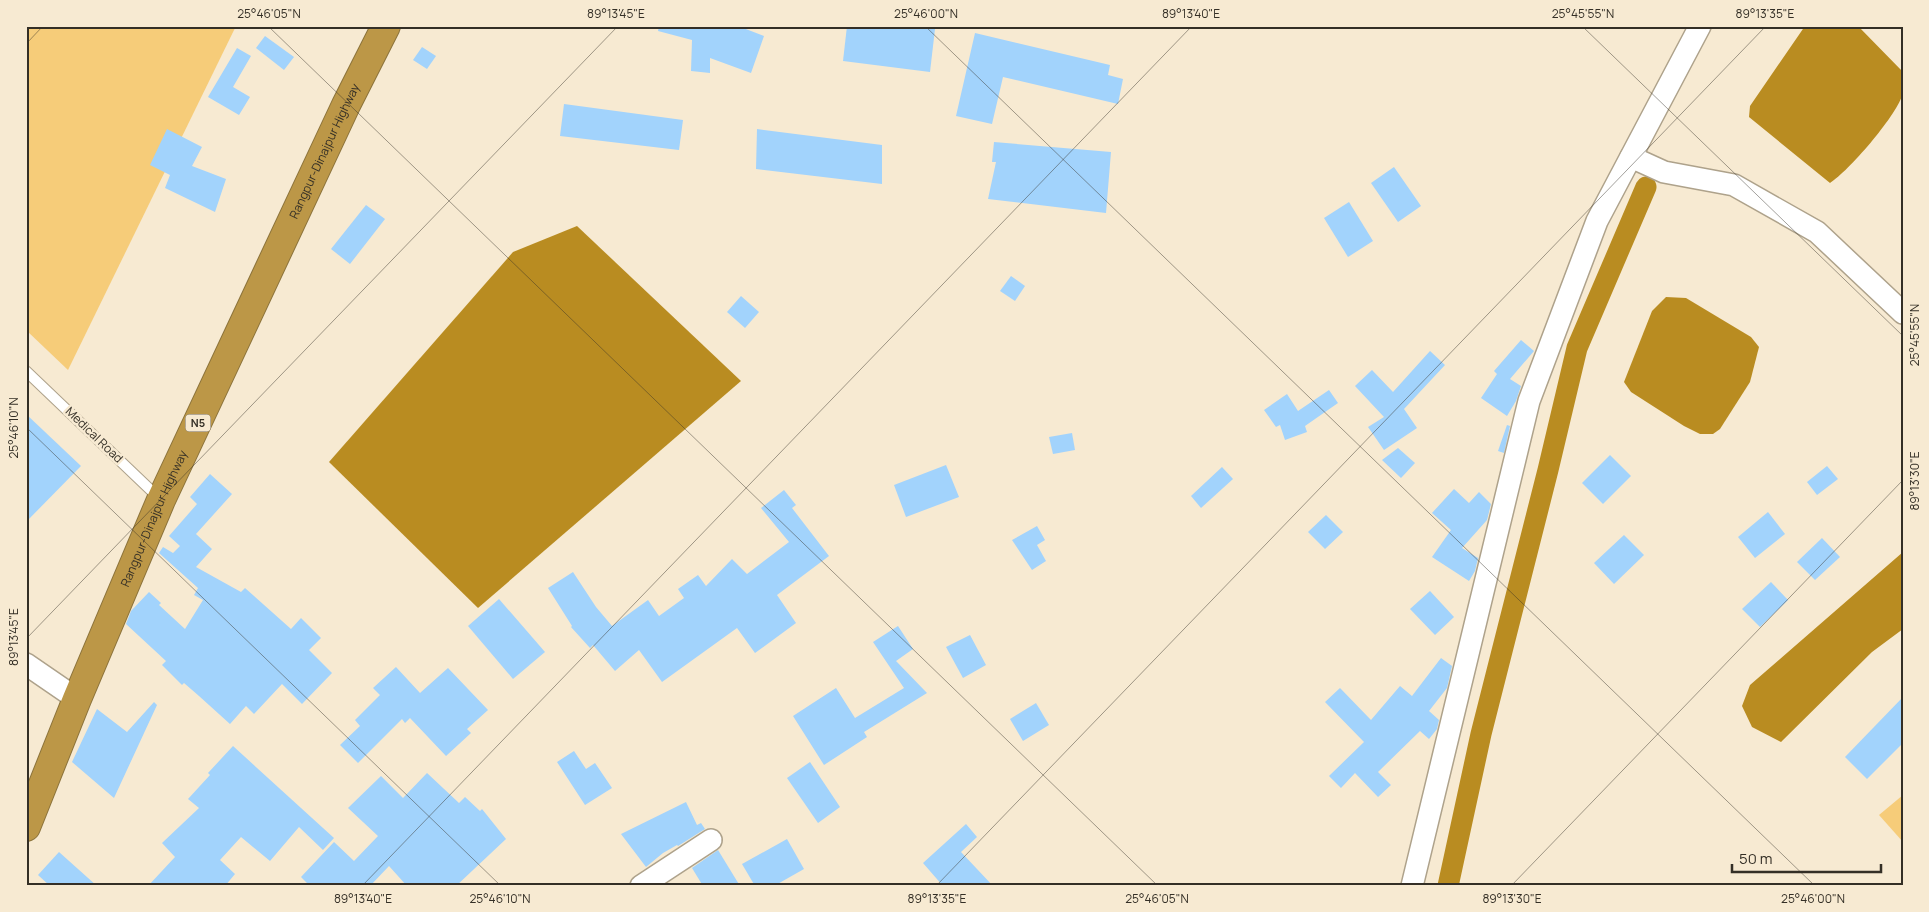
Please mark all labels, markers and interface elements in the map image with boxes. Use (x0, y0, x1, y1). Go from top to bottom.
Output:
text: 25°46'05"N (237, 5, 301, 22)
text: 89°13'45"E (587, 5, 645, 22)
text: 25°46'00"N (894, 5, 958, 22)
text: 89°13'40"E (1162, 5, 1220, 22)
text: 25°45'55"N (1552, 5, 1614, 22)
text: 89°13'35"E (1736, 5, 1795, 22)
street label: Rangpur-Dinajpur Highway (285, 80, 364, 221)
text: 25°45'55"N (1906, 304, 1923, 366)
text: 25°46'10"N (5, 397, 22, 459)
street label: Medical Road (62, 403, 127, 466)
road number: N5 (186, 414, 210, 432)
street label: Rangpur-Dinajpur Highway (116, 447, 191, 589)
text: 89°13'30"E (1906, 451, 1923, 511)
text: 89°13'45"E (5, 608, 22, 666)
scale bar (1732, 842, 1880, 874)
text: 50 m (1739, 848, 1773, 869)
text: 89°13'40"E (334, 890, 392, 907)
text: 25°46'10"N (469, 890, 531, 907)
text: 89°13'35"E (908, 890, 967, 907)
text: 25°46'05"N (1125, 890, 1189, 907)
text: 89°13'30"E (1482, 890, 1542, 907)
text: 25°46'00"N (1781, 890, 1845, 907)

